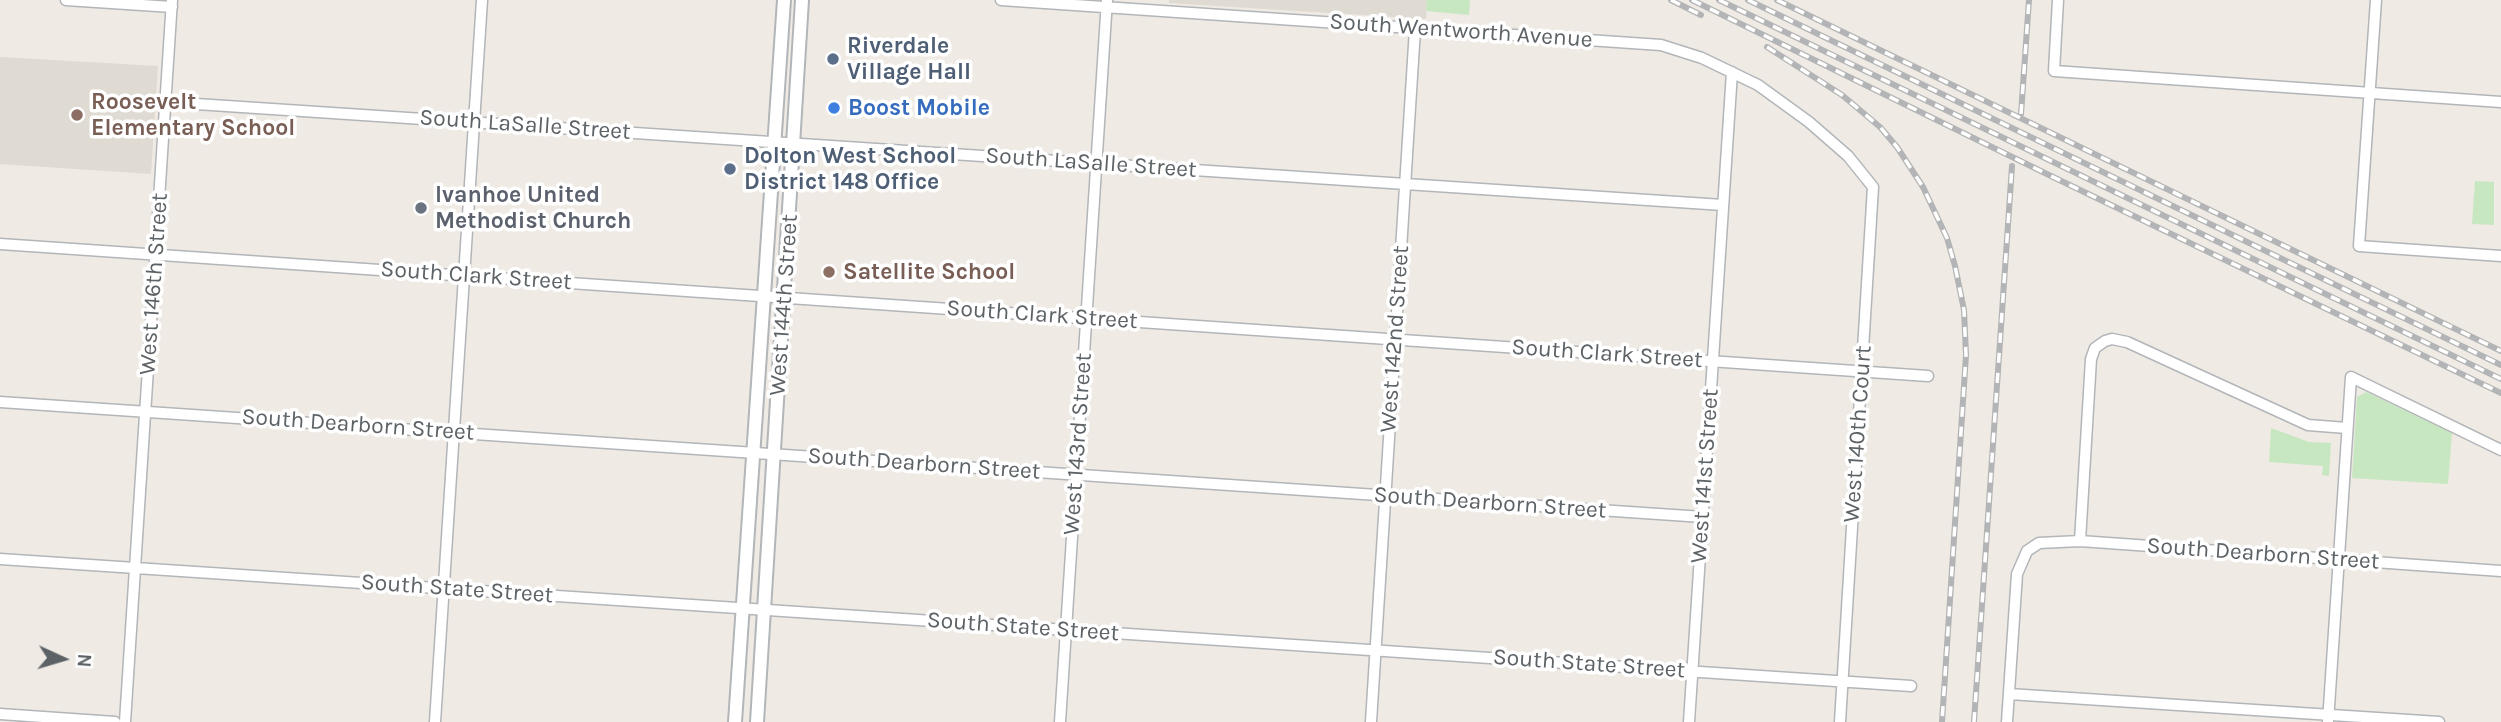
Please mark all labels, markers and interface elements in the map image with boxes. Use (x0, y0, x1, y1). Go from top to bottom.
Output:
street label: South Wentworth Avenue (1328, 8, 1594, 54)
place label: Riverdale Village Hall (847, 32, 971, 86)
marker: Riverdale Village Hall (825, 51, 841, 67)
place label: Roosevelt Elementary School (91, 88, 295, 142)
place label: Boost Mobile (848, 94, 990, 122)
marker: Boost Mobile (826, 100, 842, 116)
street label: South LaSalle Street (418, 104, 632, 146)
marker: Roosevelt Elementary School (69, 107, 85, 123)
place label: Dolton West School District 148 Office (744, 142, 956, 196)
street label: South LaSalle Street (984, 142, 1198, 184)
marker: Dolton West School District 148 Office (722, 161, 738, 177)
place label: Ivanhoe United Methodist Church (435, 181, 631, 235)
street label: West 146th Street (134, 192, 174, 376)
marker: Ivanhoe United Methodist Church (413, 200, 429, 216)
street label: West 144th Street (764, 213, 804, 397)
street label: West 142nd Street (1375, 244, 1415, 434)
street label: South Clark Street (380, 256, 572, 296)
place label: Satellite School (843, 258, 1015, 286)
marker: Satellite School (821, 264, 837, 280)
street label: South Clark Street (946, 295, 1138, 335)
street label: South Clark Street (1511, 334, 1703, 374)
street label: West 140th Court (1838, 345, 1878, 523)
street label: West 143rd Street (1058, 352, 1098, 536)
street label: West 141st Street (1685, 388, 1725, 564)
street label: South Dearborn Street (241, 403, 475, 447)
street label: South Dearborn Street (807, 442, 1041, 486)
street label: South Dearborn Street (1373, 481, 1607, 525)
street label: South Dearborn Street (2146, 532, 2380, 576)
street label: South State Street (360, 569, 554, 609)
street label: South State Street (926, 607, 1120, 647)
north arrow (28, 624, 98, 694)
street label: South State Street (1492, 644, 1686, 684)
text: N (73, 653, 95, 668)

